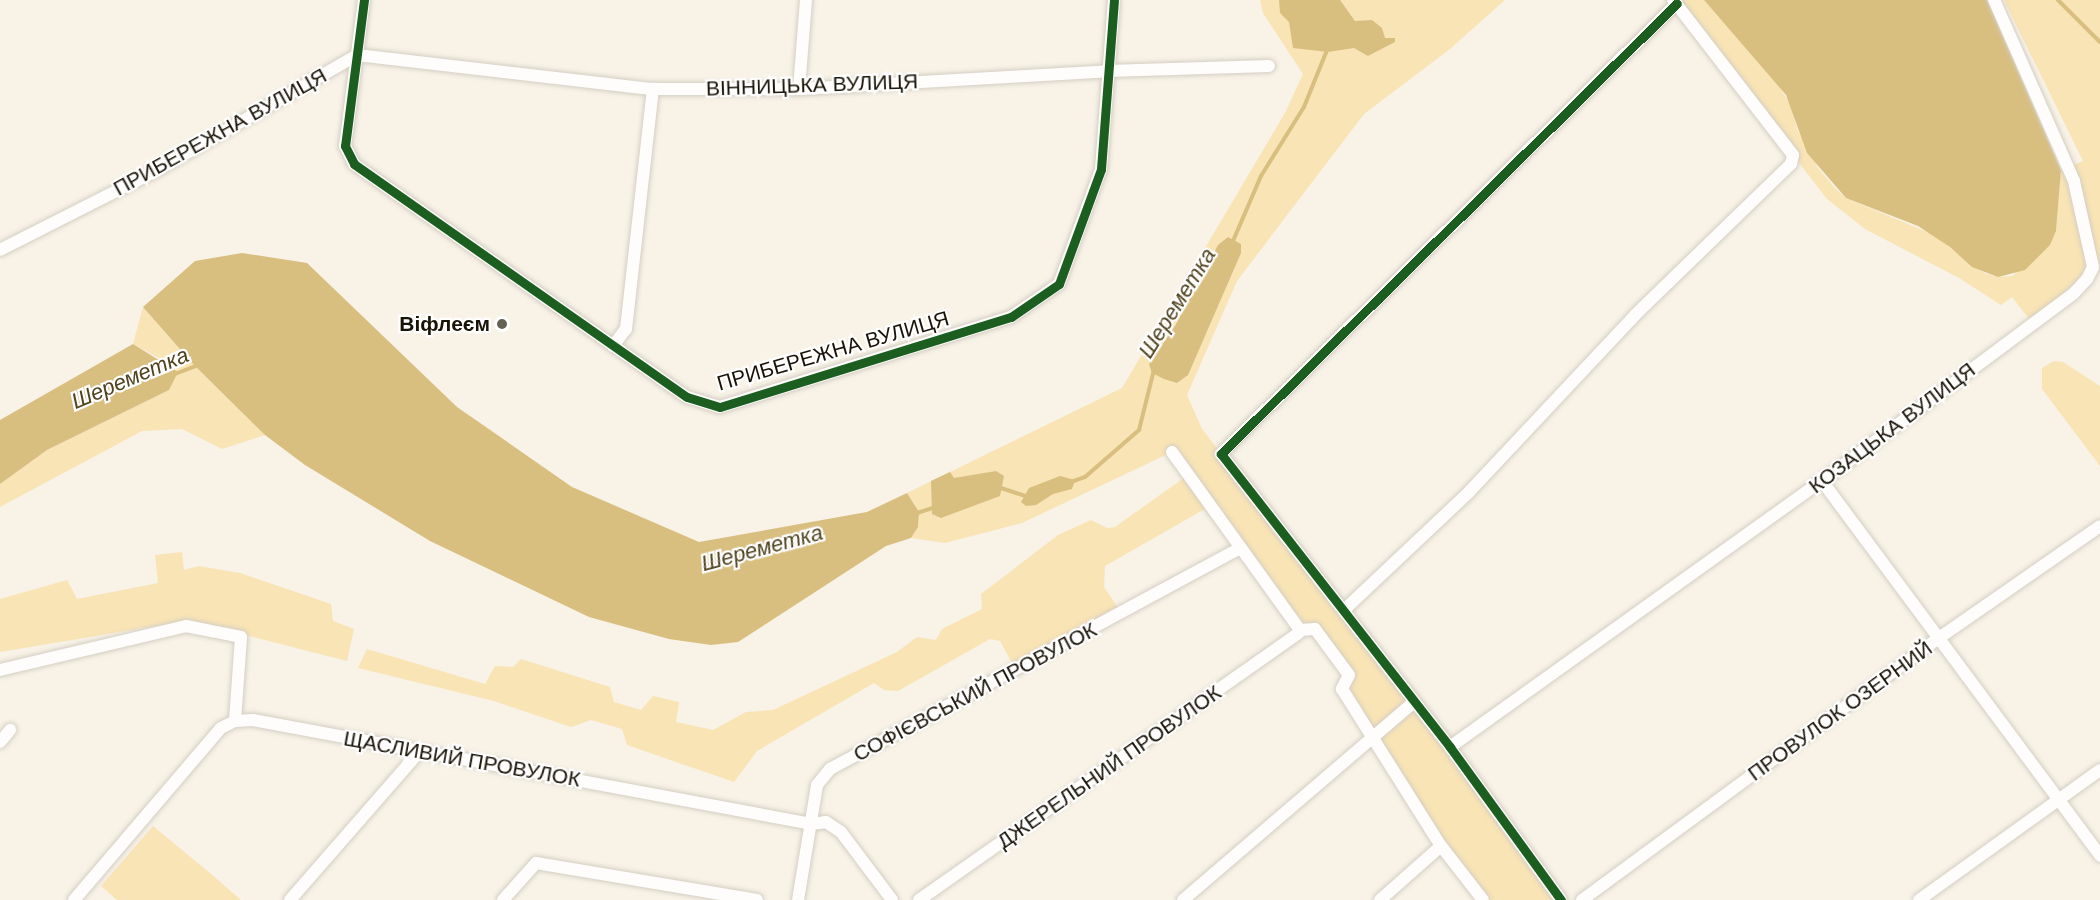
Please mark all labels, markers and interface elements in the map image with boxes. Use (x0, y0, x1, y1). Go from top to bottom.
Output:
street label: ПРИБЕРЕЖНА ВУЛИЦЯ (109, 63, 331, 201)
street label: ВІННИЦЬКА ВУЛИЦЯ (706, 69, 918, 101)
water label: Шереметка (1133, 243, 1221, 363)
street label: ПРИБЕРЕЖНА ВУЛИЦЯ (714, 306, 952, 396)
place label: Віфлеєм (399, 311, 490, 337)
marker: Віфлеєм (495, 317, 509, 331)
water label: Шереметка (67, 341, 193, 415)
street label: КОЗАЦЬКА ВУЛИЦЯ (1804, 357, 1980, 499)
water label: Шереметка (698, 519, 826, 577)
street label: СОФІЄВСЬКИЙ ПРОВУЛОК (849, 617, 1101, 767)
street label: ПРОВУЛОК ОЗЕРНИЙ (1743, 636, 1937, 786)
street label: ДЖЕРЕЛЬНИЙ ПРОВУЛОК (992, 680, 1226, 854)
street label: ЩАСЛИВИЙ ПРОВУЛОК (342, 726, 582, 792)

